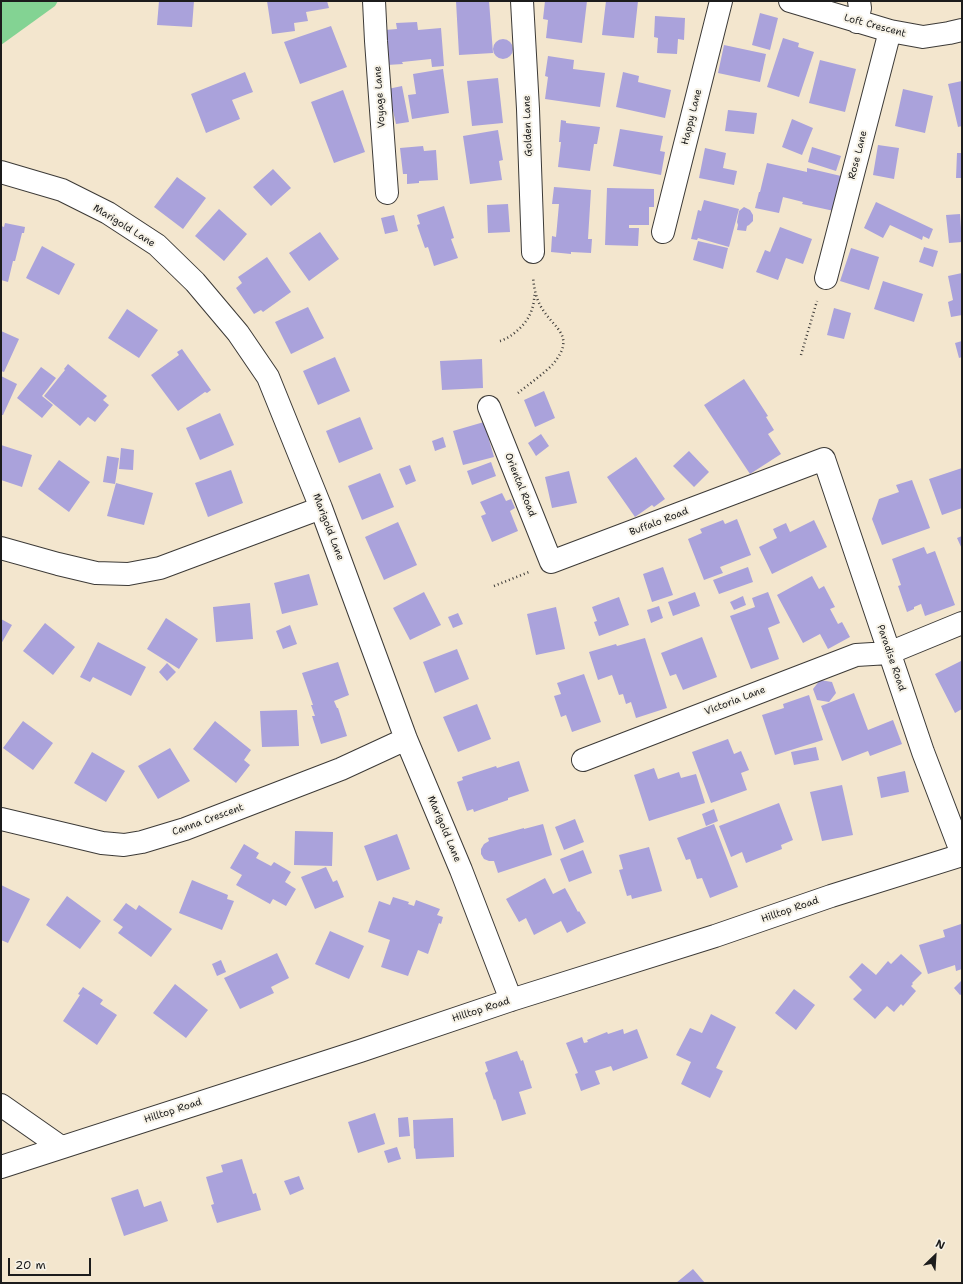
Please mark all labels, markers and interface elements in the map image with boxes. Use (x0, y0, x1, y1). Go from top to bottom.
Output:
street label: Loft Crescent (843, 12, 907, 40)
street label: Voyage Lane (372, 66, 388, 128)
street label: Happy Lane (679, 88, 705, 146)
street label: Golden Lane (521, 95, 535, 157)
street label: Rose Lane (846, 129, 870, 181)
street label: Marigold Lane (91, 202, 157, 250)
street label: Oriental Road (502, 451, 538, 519)
street label: Marigold Lane (310, 492, 346, 562)
street label: Buffalo Road (628, 505, 690, 539)
street label: Paradise Road (874, 623, 908, 693)
street label: Victoria Lane (703, 684, 767, 718)
street label: Marigold Lane (425, 794, 463, 864)
street label: Canna Crescent (171, 802, 245, 838)
street label: Hilltop Road (760, 895, 820, 925)
street label: Hilltop Road (451, 995, 511, 1025)
street label: Hilltop Road (143, 1096, 203, 1126)
north arrow (915, 1236, 955, 1276)
text: N (933, 1236, 947, 1253)
scale bar (10, 1250, 93, 1276)
text: 20 m (15, 1257, 46, 1273)

